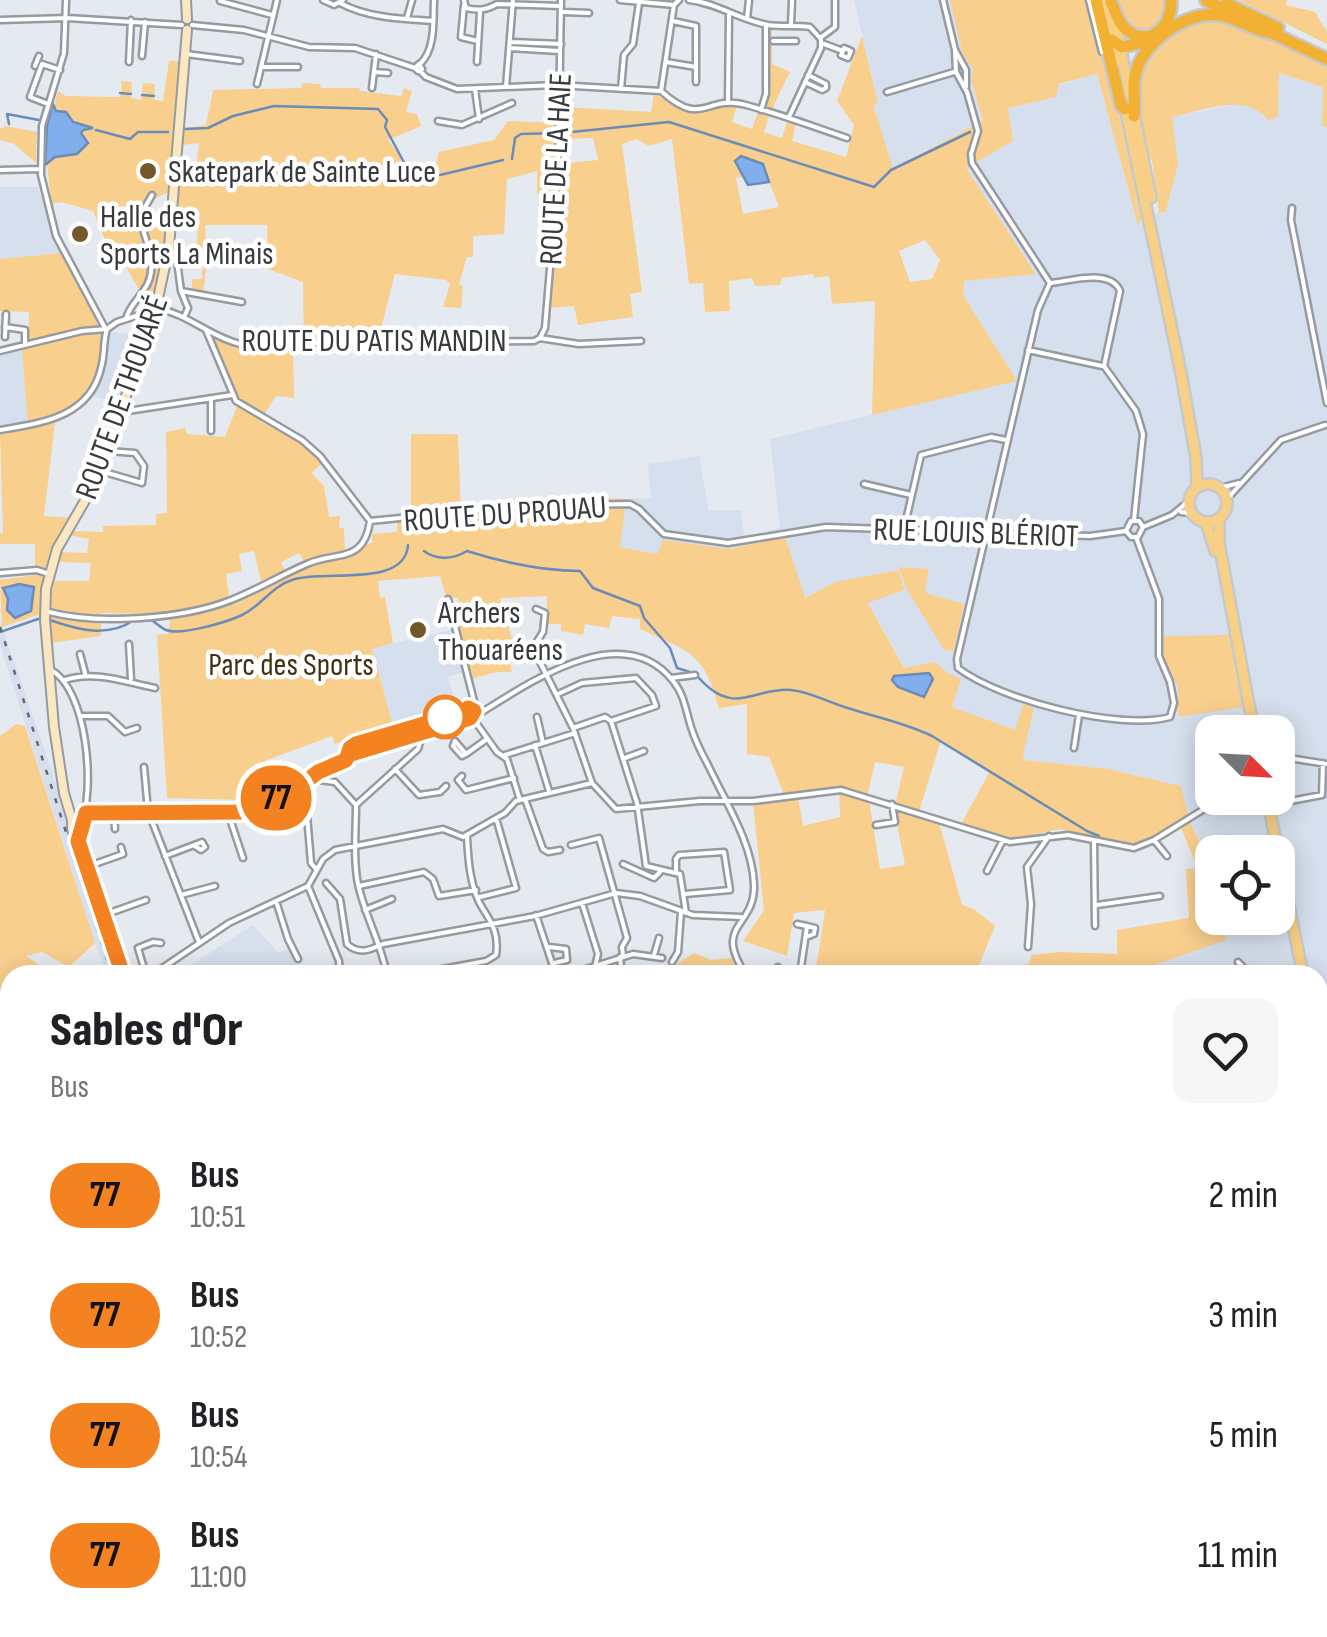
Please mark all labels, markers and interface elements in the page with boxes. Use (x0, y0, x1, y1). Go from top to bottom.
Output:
street label: ROUTE DE LA HAIE (532, 72, 581, 266)
place label: Skatepark de Sainte Luce (168, 153, 436, 192)
marker: Skatepark de Sainte Luce (137, 160, 159, 182)
place label: Halle des Sports La Minais (100, 198, 274, 274)
marker: Halle des Sports La Minais (69, 223, 91, 245)
street label: ROUTE DE THOUARÉ (68, 290, 177, 505)
street label: ROUTE DU PATIS MANDIN (241, 322, 507, 361)
street label: ROUTE DU PROUAU (403, 488, 608, 541)
street label: RUE LOUIS BLÉRIOT (873, 510, 1079, 557)
place label: Archers Thouaréens (437, 594, 563, 670)
marker: Archers Thouaréens (407, 619, 429, 641)
park label: Parc des Sports (208, 646, 374, 685)
unlabelled marker (424, 696, 466, 738)
north arrow (1195, 715, 1295, 815)
map controls (1195, 715, 1295, 935)
line badge: 77 (231, 766, 321, 830)
text: 77 (261, 777, 291, 820)
button: locate (1195, 835, 1295, 935)
button: heart (1173, 998, 1278, 1103)
text: Sables d'Or (50, 1002, 243, 1059)
text: Bus (50, 1068, 89, 1107)
text: Bus (190, 1153, 239, 1198)
text: 2 min (1209, 1173, 1278, 1218)
text: 77 (90, 1174, 120, 1217)
text: 10:51 (190, 1198, 245, 1237)
text: Bus (190, 1273, 239, 1318)
text: 3 min (1208, 1293, 1278, 1338)
text: 77 (90, 1294, 120, 1337)
text: 10:52 (190, 1318, 247, 1357)
text: Bus (190, 1393, 239, 1438)
text: 5 min (1209, 1413, 1278, 1458)
text: 77 (90, 1414, 120, 1457)
text: 10:54 (190, 1438, 247, 1477)
text: Bus (190, 1513, 239, 1558)
text: 11 min (1198, 1533, 1278, 1578)
text: 77 (90, 1534, 120, 1577)
text: 11:00 (190, 1558, 247, 1597)

